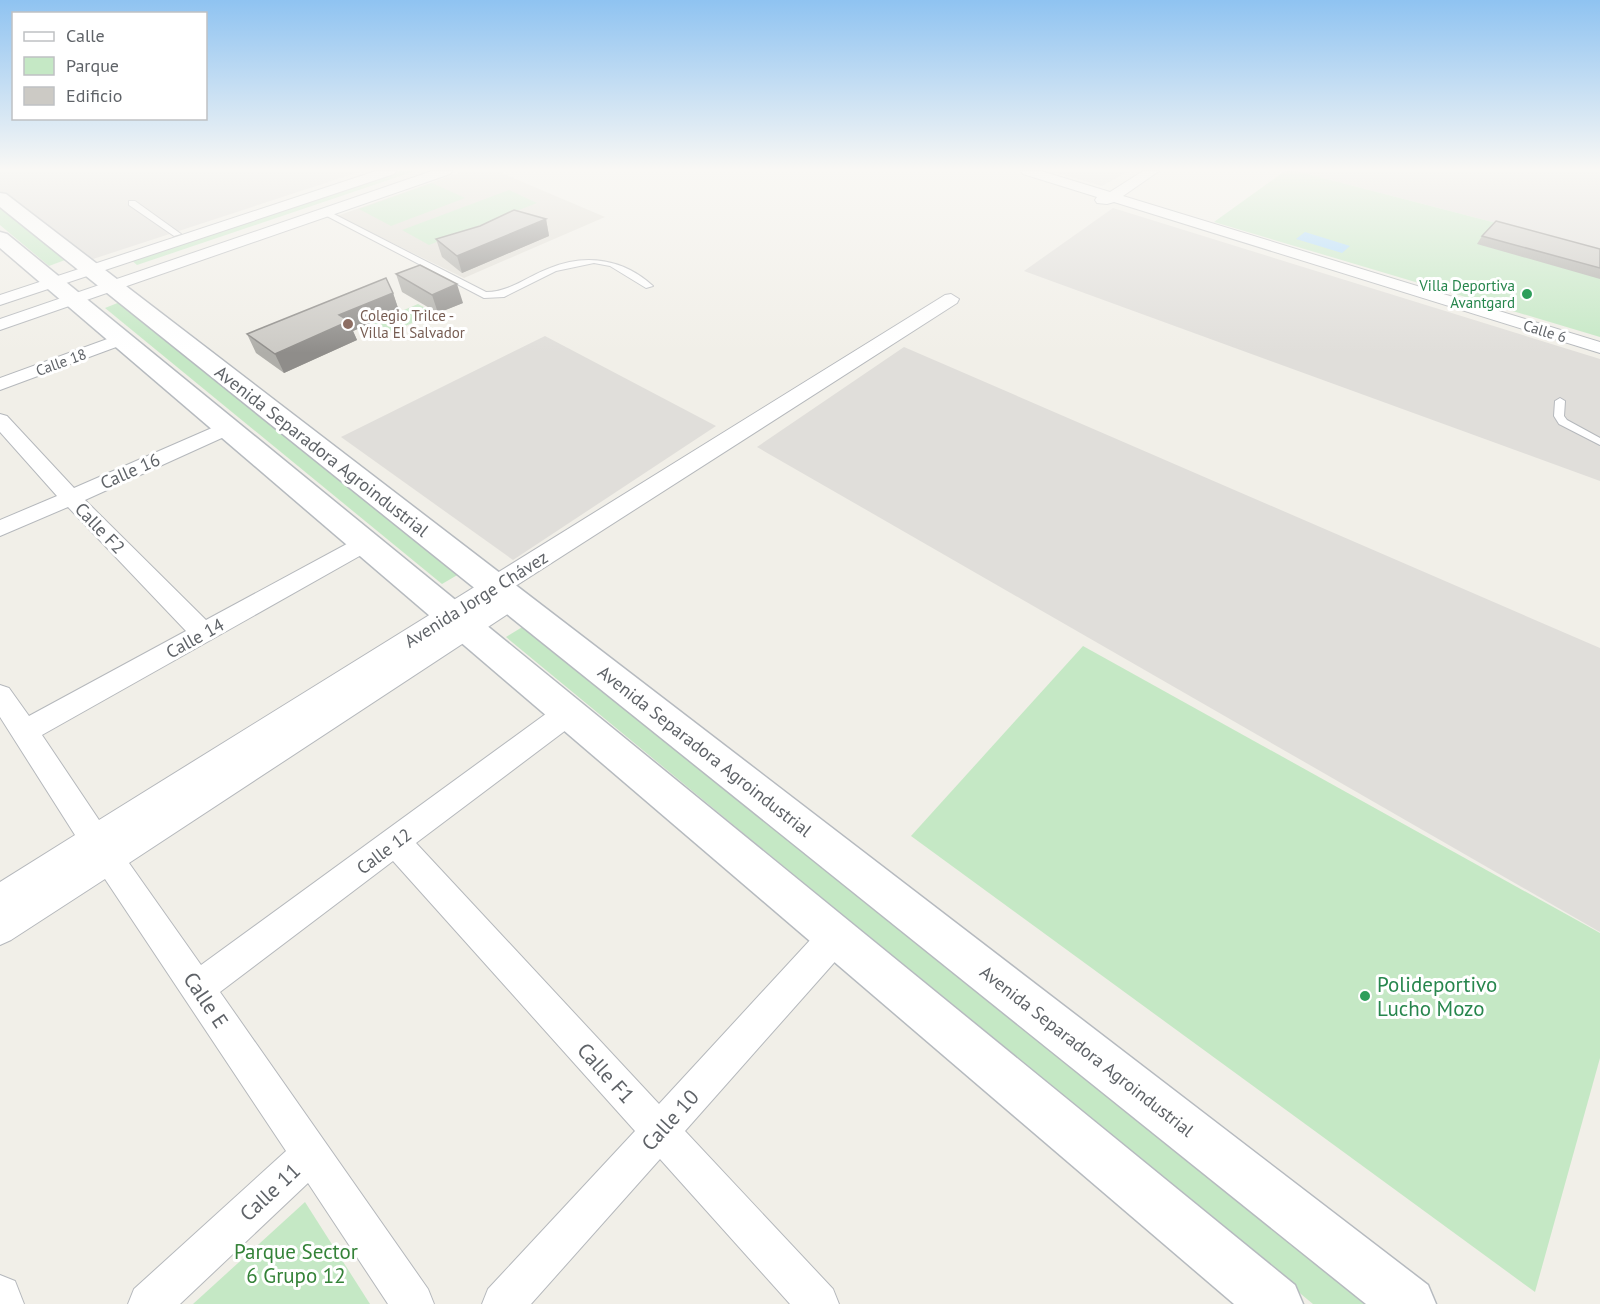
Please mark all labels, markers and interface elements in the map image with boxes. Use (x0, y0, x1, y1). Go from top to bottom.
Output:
legend (12, 12, 207, 120)
text: Calle (66, 24, 105, 47)
text: Parque (66, 54, 119, 77)
text: Edificio (66, 84, 122, 107)
place label: Villa Deportiva Avantgard (1418, 276, 1515, 312)
marker: Villa Deportiva Avantgard (1520, 287, 1534, 301)
place label: Colegio Trilce - Villa El Salvador (359, 306, 465, 342)
street label: Calle 6 (1521, 315, 1569, 347)
marker: Colegio Trilce - Villa El Salvador (341, 317, 355, 331)
street label: Calle 18 (33, 344, 89, 380)
street label: Avenida Separadora Agroindustrial (210, 360, 434, 542)
street label: Calle 16 (97, 448, 163, 494)
street label: Calle F2 (70, 498, 130, 558)
street label: Avenida Jorge Chávez (400, 546, 552, 652)
street label: Calle 14 (162, 613, 228, 663)
street label: Avenida Separadora Agroindustrial (593, 660, 817, 842)
street label: Calle 12 (352, 823, 416, 879)
street label: Avenida Separadora Agroindustrial (975, 960, 1199, 1142)
street label: Calle E (178, 967, 234, 1033)
place label: Polideportivo Lucho Mozo (1377, 971, 1497, 1022)
marker: Polideportivo Lucho Mozo (1358, 989, 1372, 1003)
street label: Calle F1 (572, 1037, 640, 1109)
street label: Calle 10 (635, 1084, 705, 1156)
street label: Calle 11 (234, 1157, 306, 1227)
park label: Parque Sector 6 Grupo 12 (234, 1238, 358, 1289)

